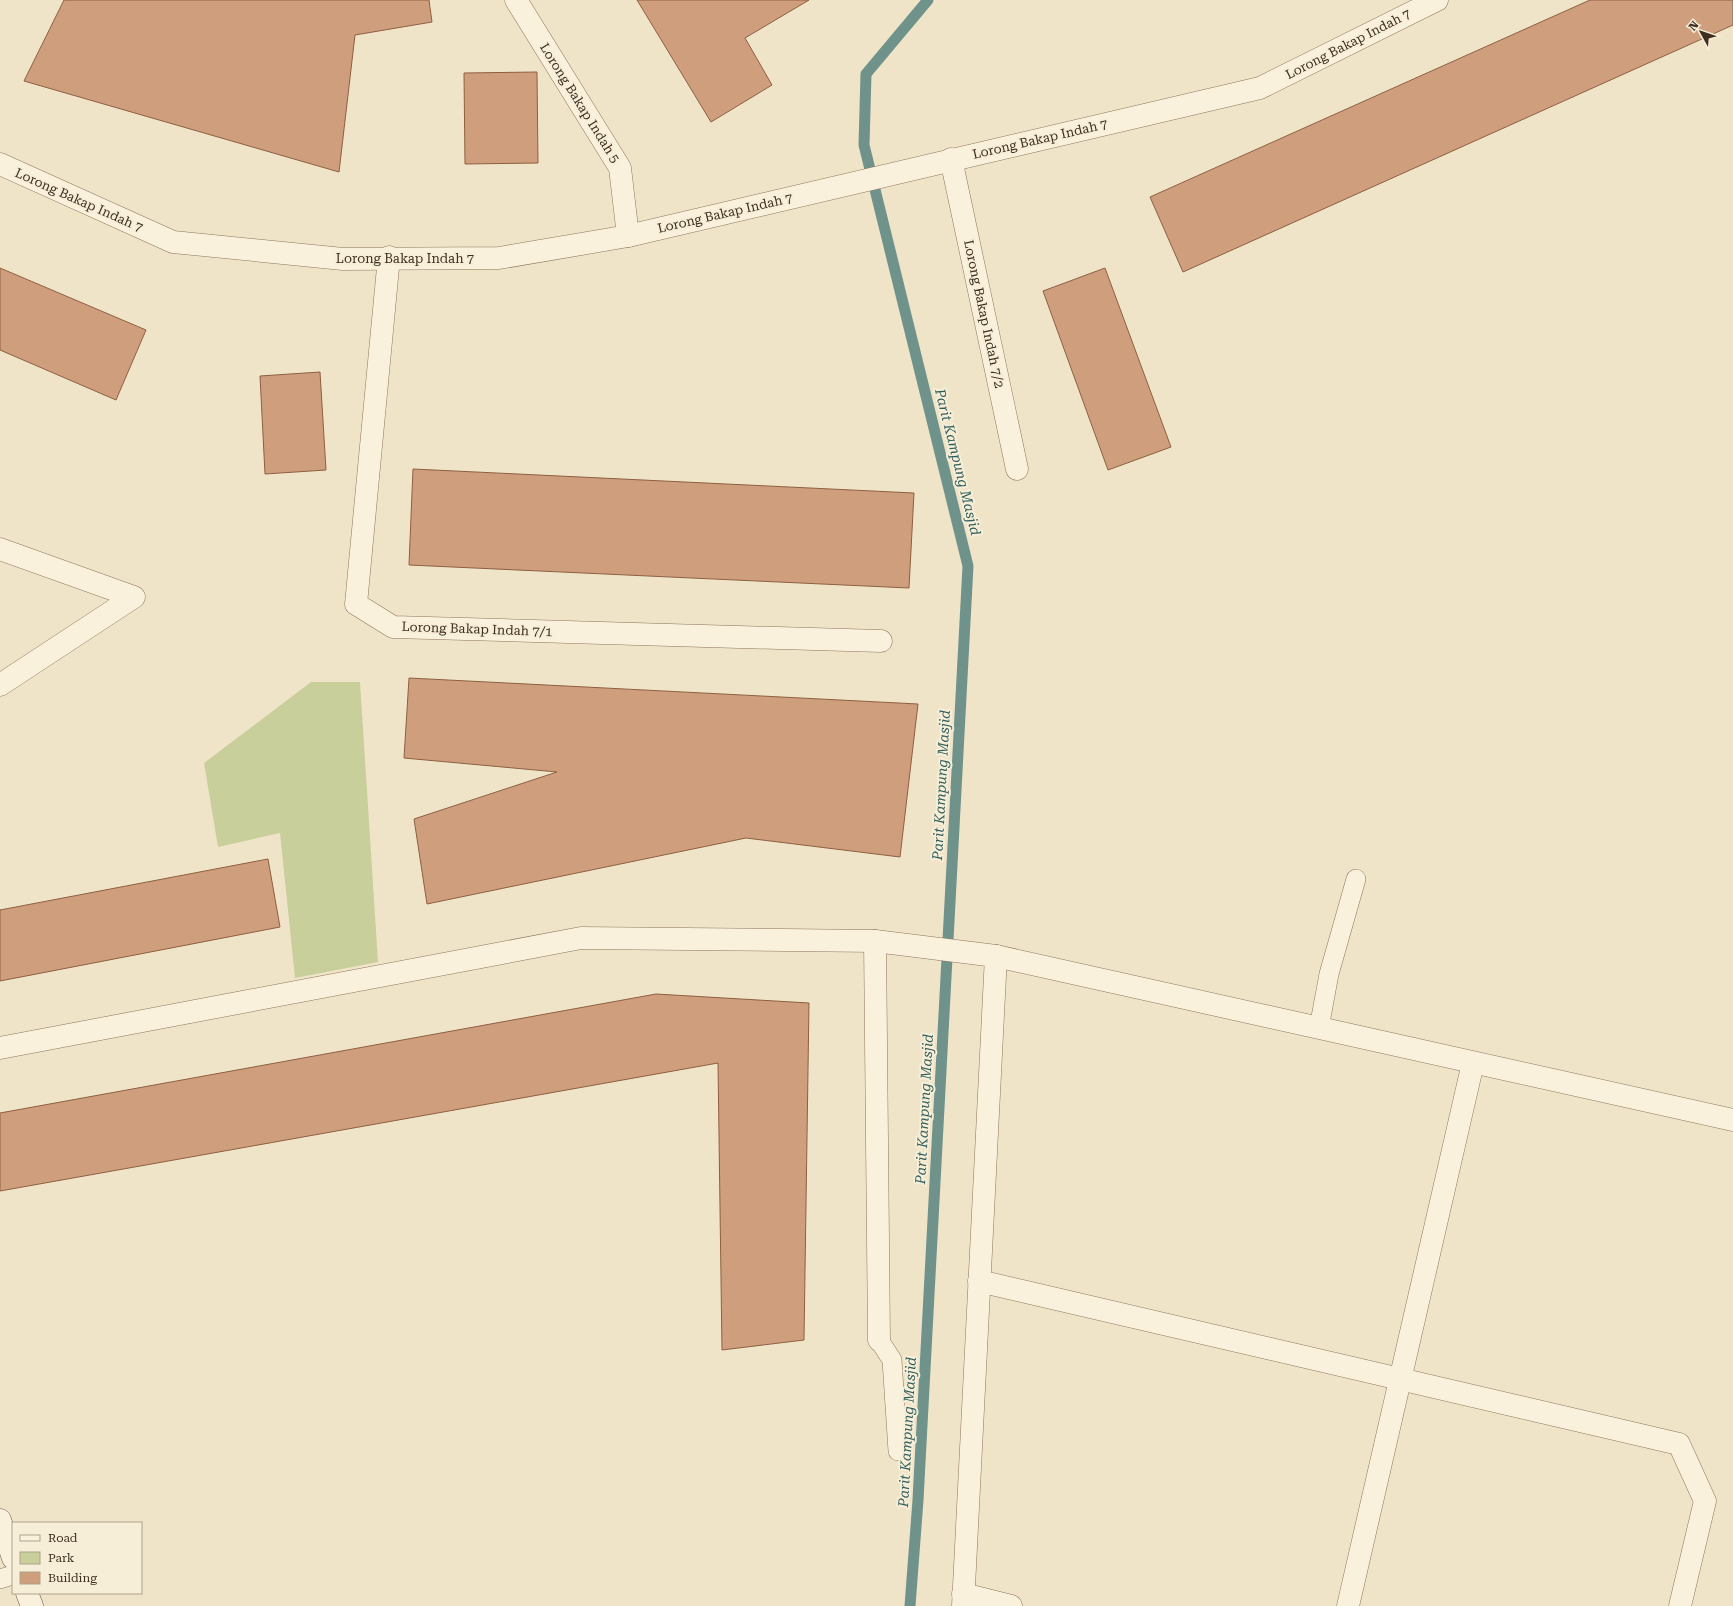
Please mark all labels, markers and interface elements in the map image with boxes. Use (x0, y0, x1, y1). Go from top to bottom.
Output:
street label: Lorong Bakap Indah 7 (1283, 6, 1413, 82)
north arrow (1681, 12, 1721, 52)
text: N (1686, 18, 1702, 33)
street label: Lorong Bakap Indah 5 (537, 40, 623, 166)
street label: Lorong Bakap Indah 7 (971, 116, 1109, 162)
street label: Lorong Bakap Indah 7 (13, 165, 145, 235)
street label: Lorong Bakap Indah 7 (656, 190, 794, 236)
street label: Lorong Bakap Indah 7/2 (961, 239, 1007, 389)
street label: Lorong Bakap Indah 7 (336, 251, 474, 266)
water label: Parit Kampung Masjid (932, 386, 984, 537)
street label: Lorong Bakap Indah 7/1 (401, 619, 553, 639)
water label: Parit Kampung Masjid (929, 709, 953, 862)
water label: Parit Kampung Masjid (912, 1033, 936, 1186)
water label: Parit Kampung Masjid (895, 1356, 919, 1509)
legend (12, 1522, 142, 1594)
text: Road (48, 1531, 78, 1545)
text: Park (48, 1551, 75, 1565)
text: Building (48, 1571, 97, 1585)

